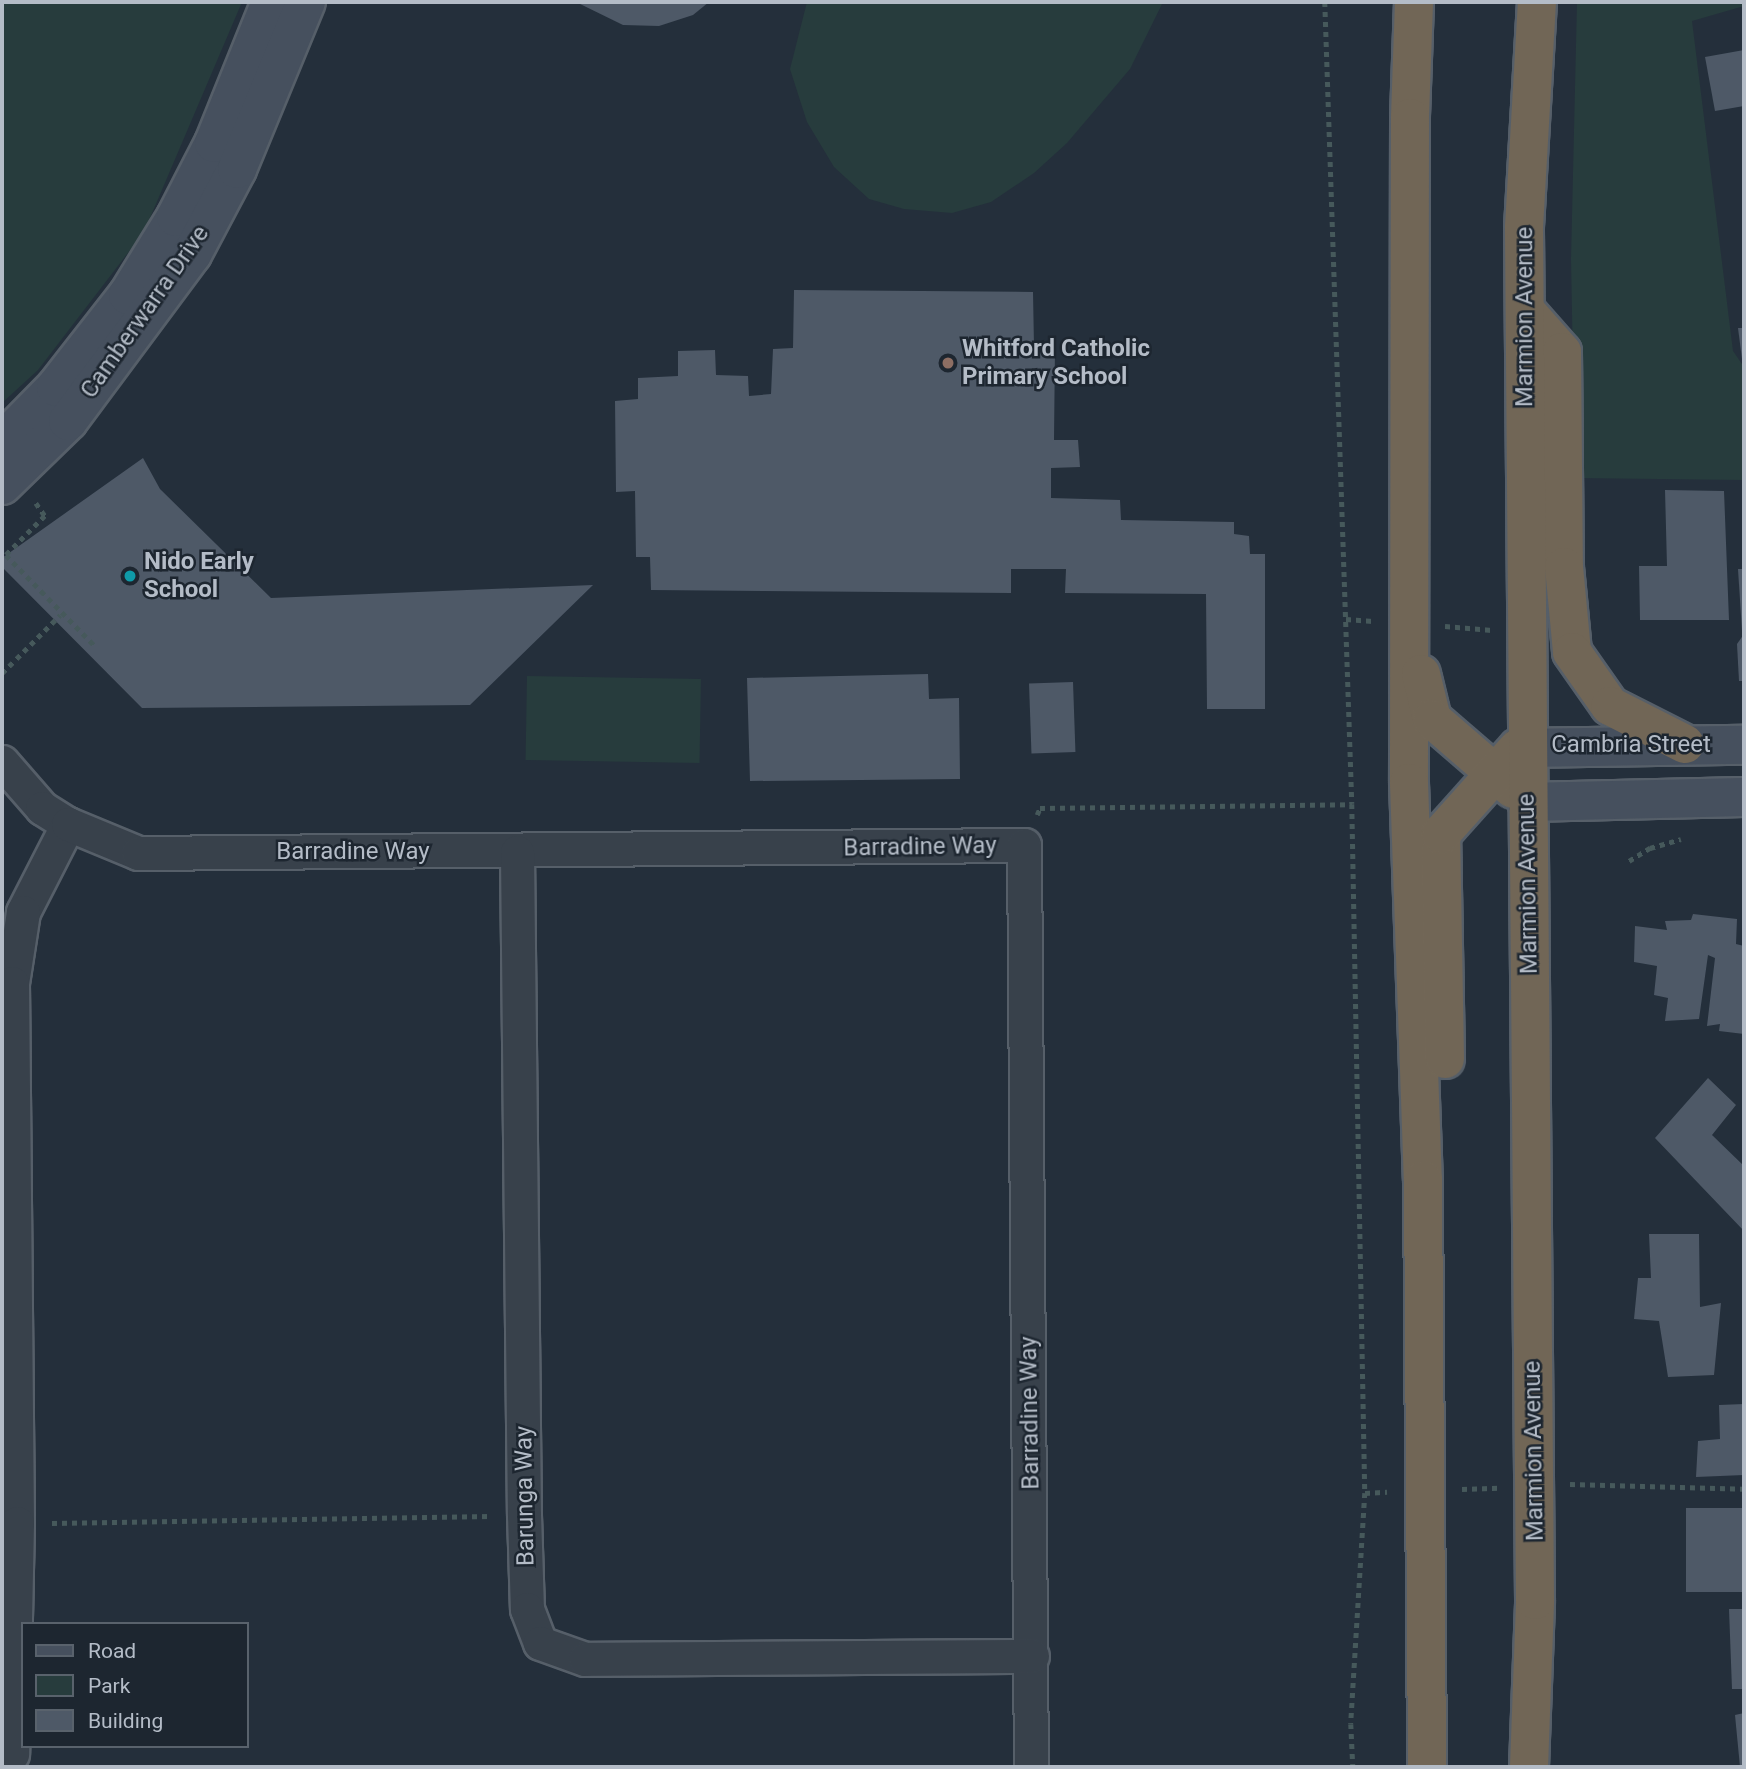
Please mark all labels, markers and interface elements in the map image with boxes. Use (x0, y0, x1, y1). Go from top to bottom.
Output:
street label: Camberwarra Drive (75, 220, 215, 404)
street label: Marmion Avenue (1511, 227, 1539, 407)
place label: Whitford Catholic Primary School (962, 335, 1150, 391)
marker: Whitford Catholic Primary School (940, 355, 956, 371)
place label: Nido Early School (144, 548, 254, 604)
marker: Nido Early School (122, 568, 138, 584)
street label: Cambria Street (1551, 731, 1711, 759)
street label: Marmion Avenue (1512, 794, 1544, 974)
street label: Barradine Way (843, 831, 997, 863)
street label: Barradine Way (276, 838, 430, 866)
street label: Barradine Way (1014, 1336, 1046, 1490)
street label: Marmion Avenue (1518, 1361, 1550, 1541)
street label: Barunga Way (509, 1426, 541, 1566)
legend (21, 1622, 248, 1748)
text: Road (88, 1639, 136, 1663)
text: Park (88, 1674, 130, 1698)
text: Building (88, 1709, 163, 1733)

